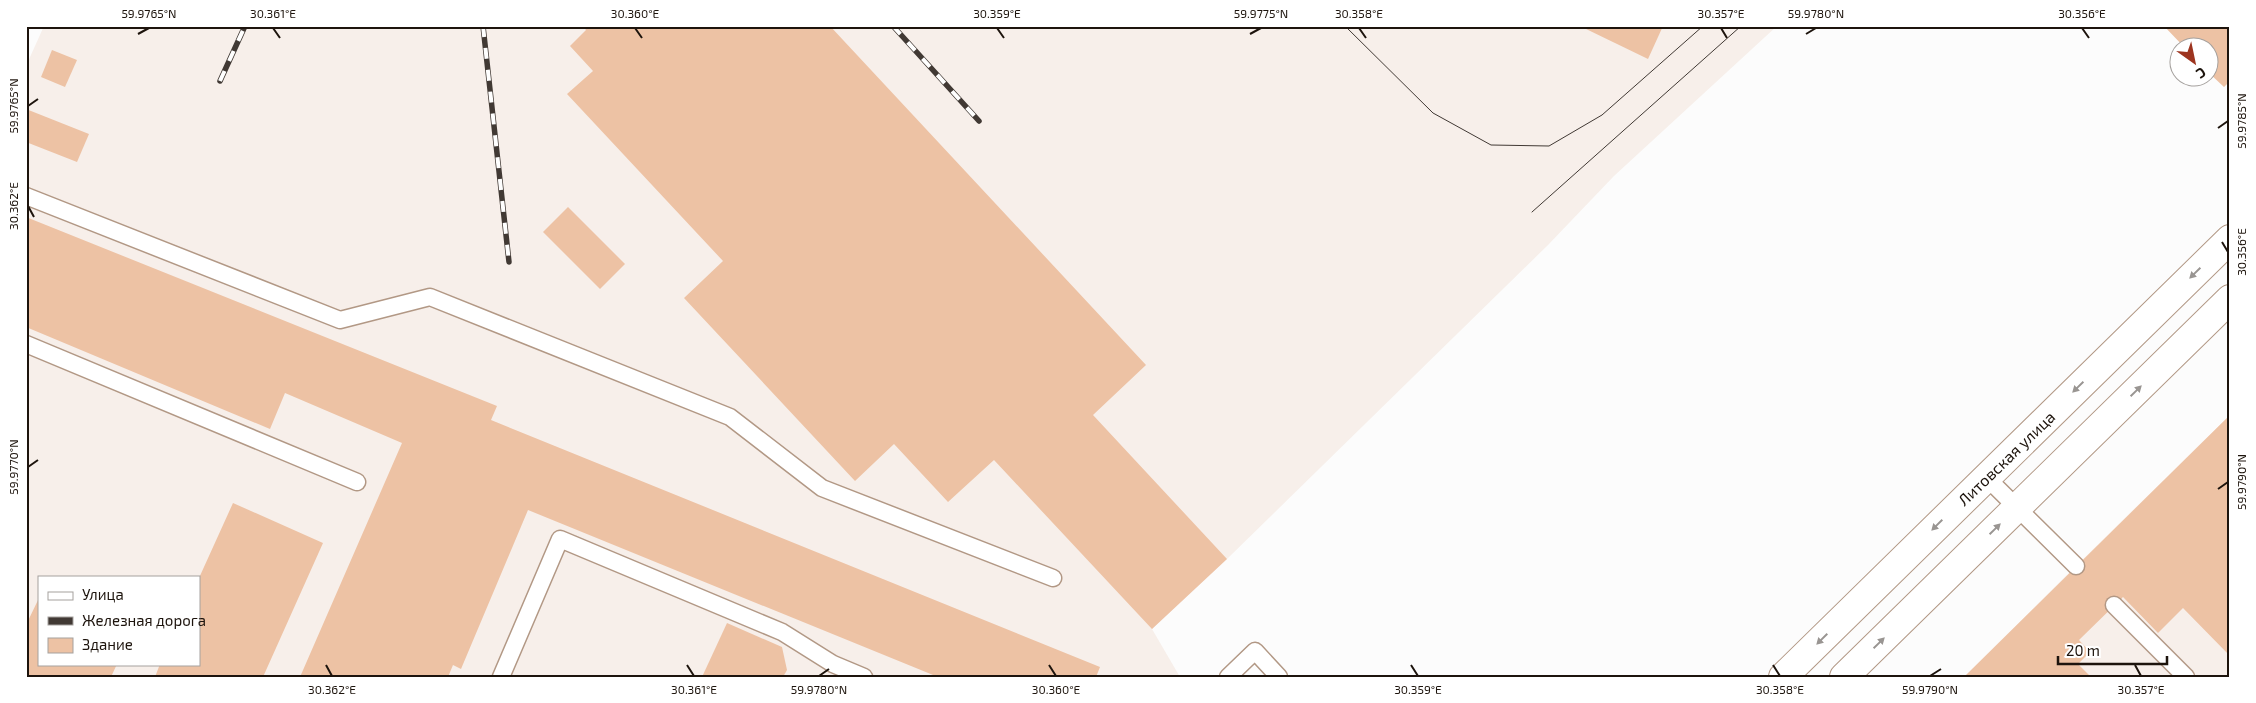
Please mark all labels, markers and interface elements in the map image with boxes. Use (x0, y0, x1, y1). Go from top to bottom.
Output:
text: 59.9765°N (121, 6, 177, 20)
text: 30.361°E (250, 6, 296, 20)
text: 30.360°E (611, 6, 660, 20)
text: 30.359°E (973, 6, 1021, 20)
text: 59.9775°N (1234, 6, 1288, 20)
text: 30.358°E (1335, 6, 1383, 20)
text: 30.357°E (1698, 6, 1745, 20)
text: 59.9780°N (1788, 6, 1844, 20)
text: 30.356°E (2058, 6, 2106, 20)
north arrow (2168, 38, 2218, 88)
text: С (2193, 64, 2209, 83)
text: 59.9765°N (6, 78, 20, 134)
text: 59.9785°N (2234, 93, 2248, 149)
text: 30.362°E (6, 182, 20, 230)
text: 30.356°E (2234, 228, 2248, 276)
one-way arrow (2189, 267, 2201, 279)
one-way arrow (2073, 381, 2085, 393)
one-way arrow (2130, 385, 2142, 397)
street label: Литовская улица (1953, 407, 2059, 510)
text: 59.9770°N (6, 439, 20, 495)
text: 59.9790°N (2234, 454, 2248, 510)
one-way arrow (1932, 519, 1944, 531)
one-way arrow (1988, 523, 2000, 535)
legend (38, 576, 200, 666)
text: Улица (82, 585, 124, 603)
text: Железная дорога (82, 611, 206, 629)
one-way arrow (1816, 633, 1828, 645)
scale bar (2058, 633, 2167, 665)
text: Здание (82, 635, 133, 653)
one-way arrow (1872, 637, 1884, 649)
text: 20 m (2066, 641, 2100, 659)
text: 30.362°E (308, 682, 356, 696)
text: 30.361°E (671, 682, 717, 696)
text: 59.9780°N (791, 682, 847, 696)
text: 30.360°E (1032, 682, 1081, 696)
text: 30.359°E (1394, 682, 1442, 696)
text: 30.358°E (1756, 682, 1804, 696)
text: 59.9790°N (1902, 682, 1958, 696)
text: 30.357°E (2118, 682, 2165, 696)

